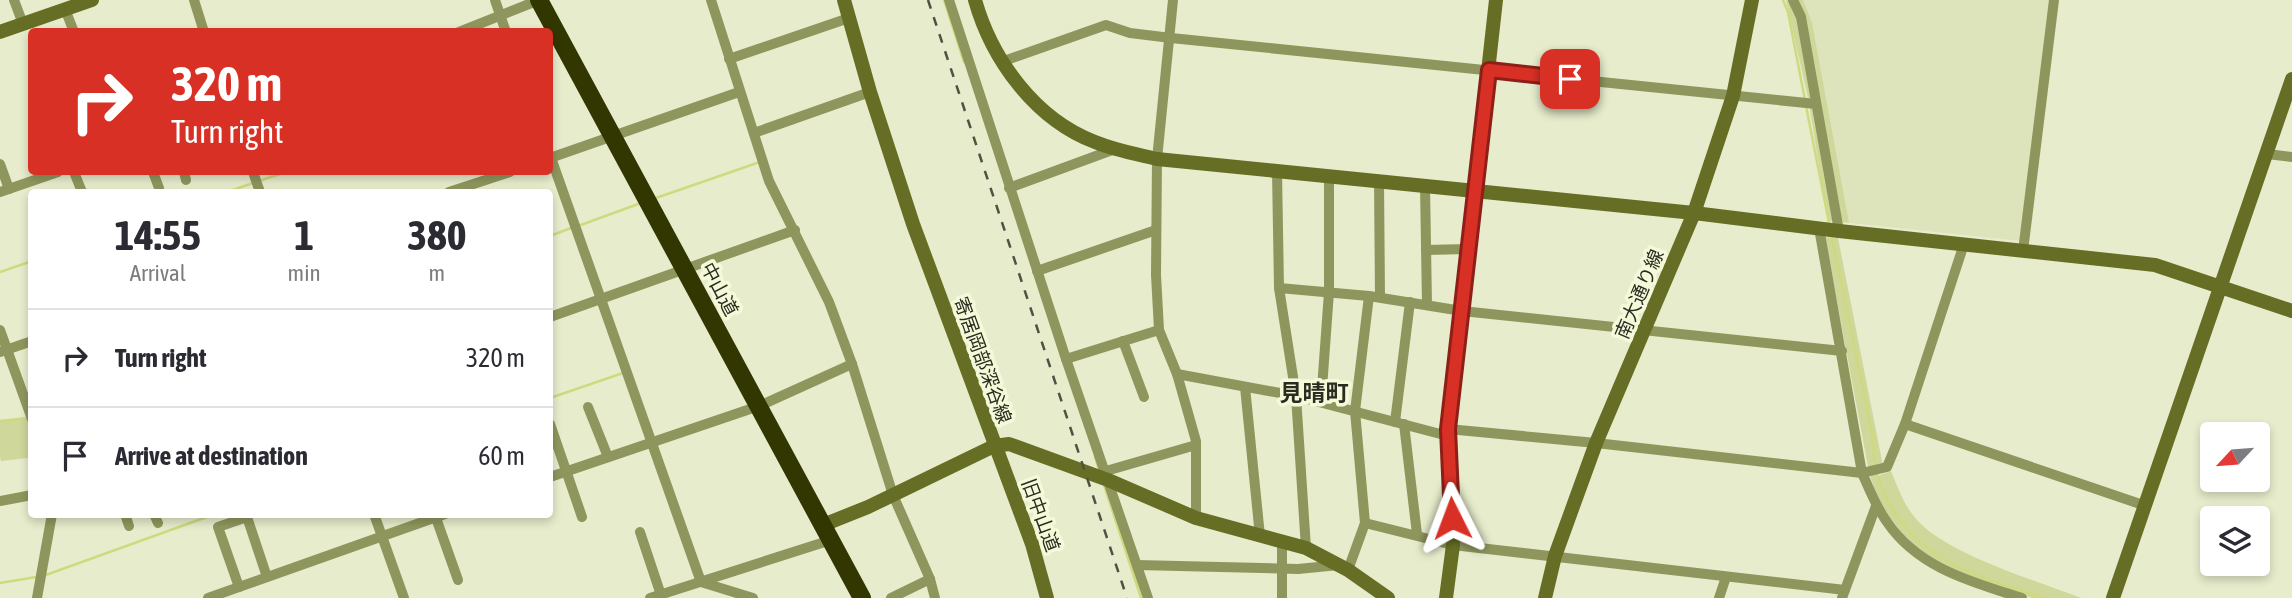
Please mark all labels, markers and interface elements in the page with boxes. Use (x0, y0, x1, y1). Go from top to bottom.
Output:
pin (1540, 49, 1600, 109)
text: 320 m (171, 55, 282, 111)
icon: right (56, 56, 147, 147)
icon: arrive (1551, 60, 1589, 98)
text: Turn right (171, 113, 284, 150)
text: 14:55 (115, 211, 201, 259)
text: 1 (294, 211, 314, 259)
text: 380 (407, 211, 466, 259)
street label: 南大通り線 (1610, 246, 1668, 342)
street label: 中山道 (697, 259, 743, 319)
text: Arrival (130, 260, 186, 286)
text: min (288, 260, 321, 286)
text: m (429, 260, 445, 286)
street label: 寄居岡部深谷線 (950, 294, 1016, 426)
icon: right (56, 339, 94, 377)
text: Turn right (115, 343, 206, 373)
text: 320 m (466, 343, 525, 373)
district label: 見晴町 (1280, 380, 1349, 406)
north arrow (2200, 422, 2270, 492)
map controls (2200, 422, 2270, 576)
icon: arrive (56, 437, 94, 475)
text: Arrive at destination (115, 441, 308, 471)
text: 60 m (478, 441, 525, 471)
street label: 旧中山道 (1018, 476, 1064, 554)
position arrow (1415, 481, 1489, 555)
button: layers (2200, 506, 2270, 576)

